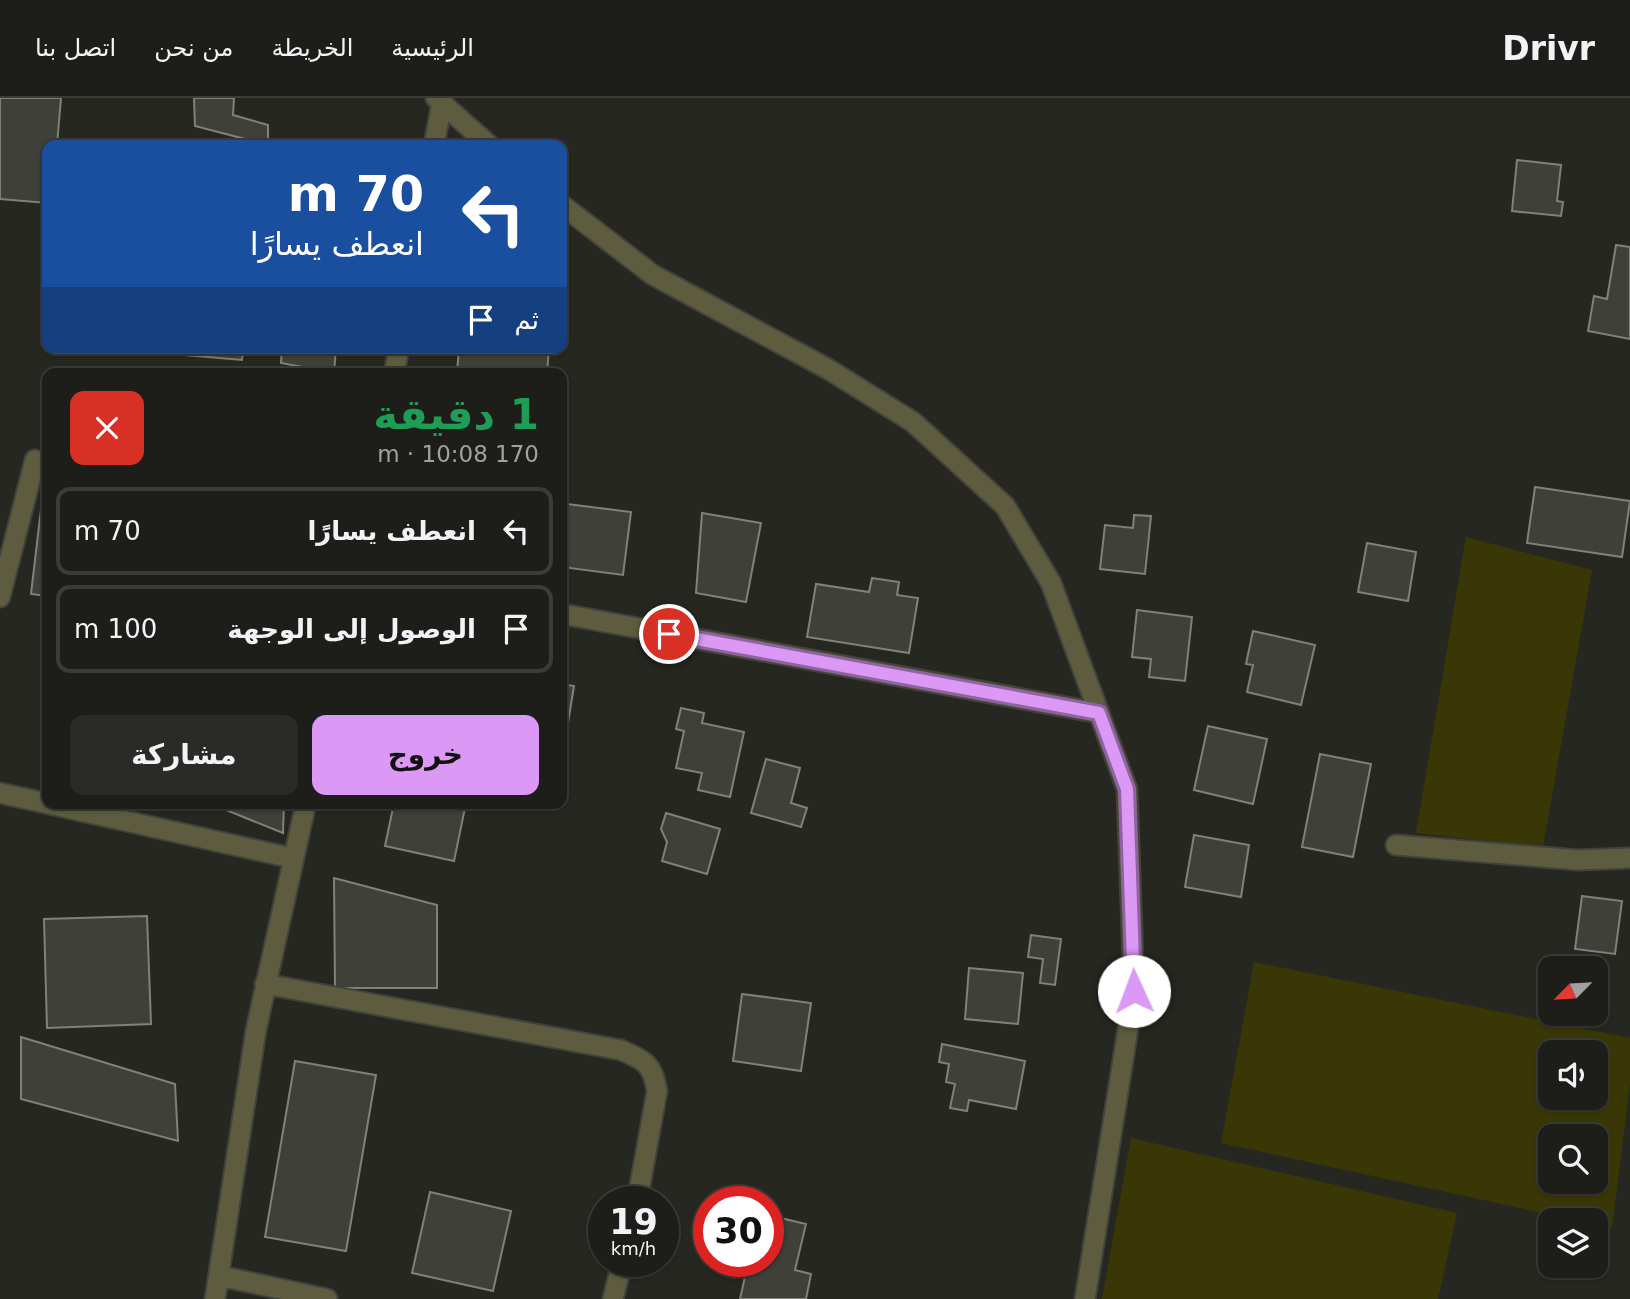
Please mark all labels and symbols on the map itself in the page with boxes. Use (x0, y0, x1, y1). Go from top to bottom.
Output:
pin (639, 604, 699, 664)
position arrow (1097, 954, 1171, 1028)
north arrow (1538, 956, 1608, 1026)
speed limit sign: 30 (693, 1186, 784, 1277)

